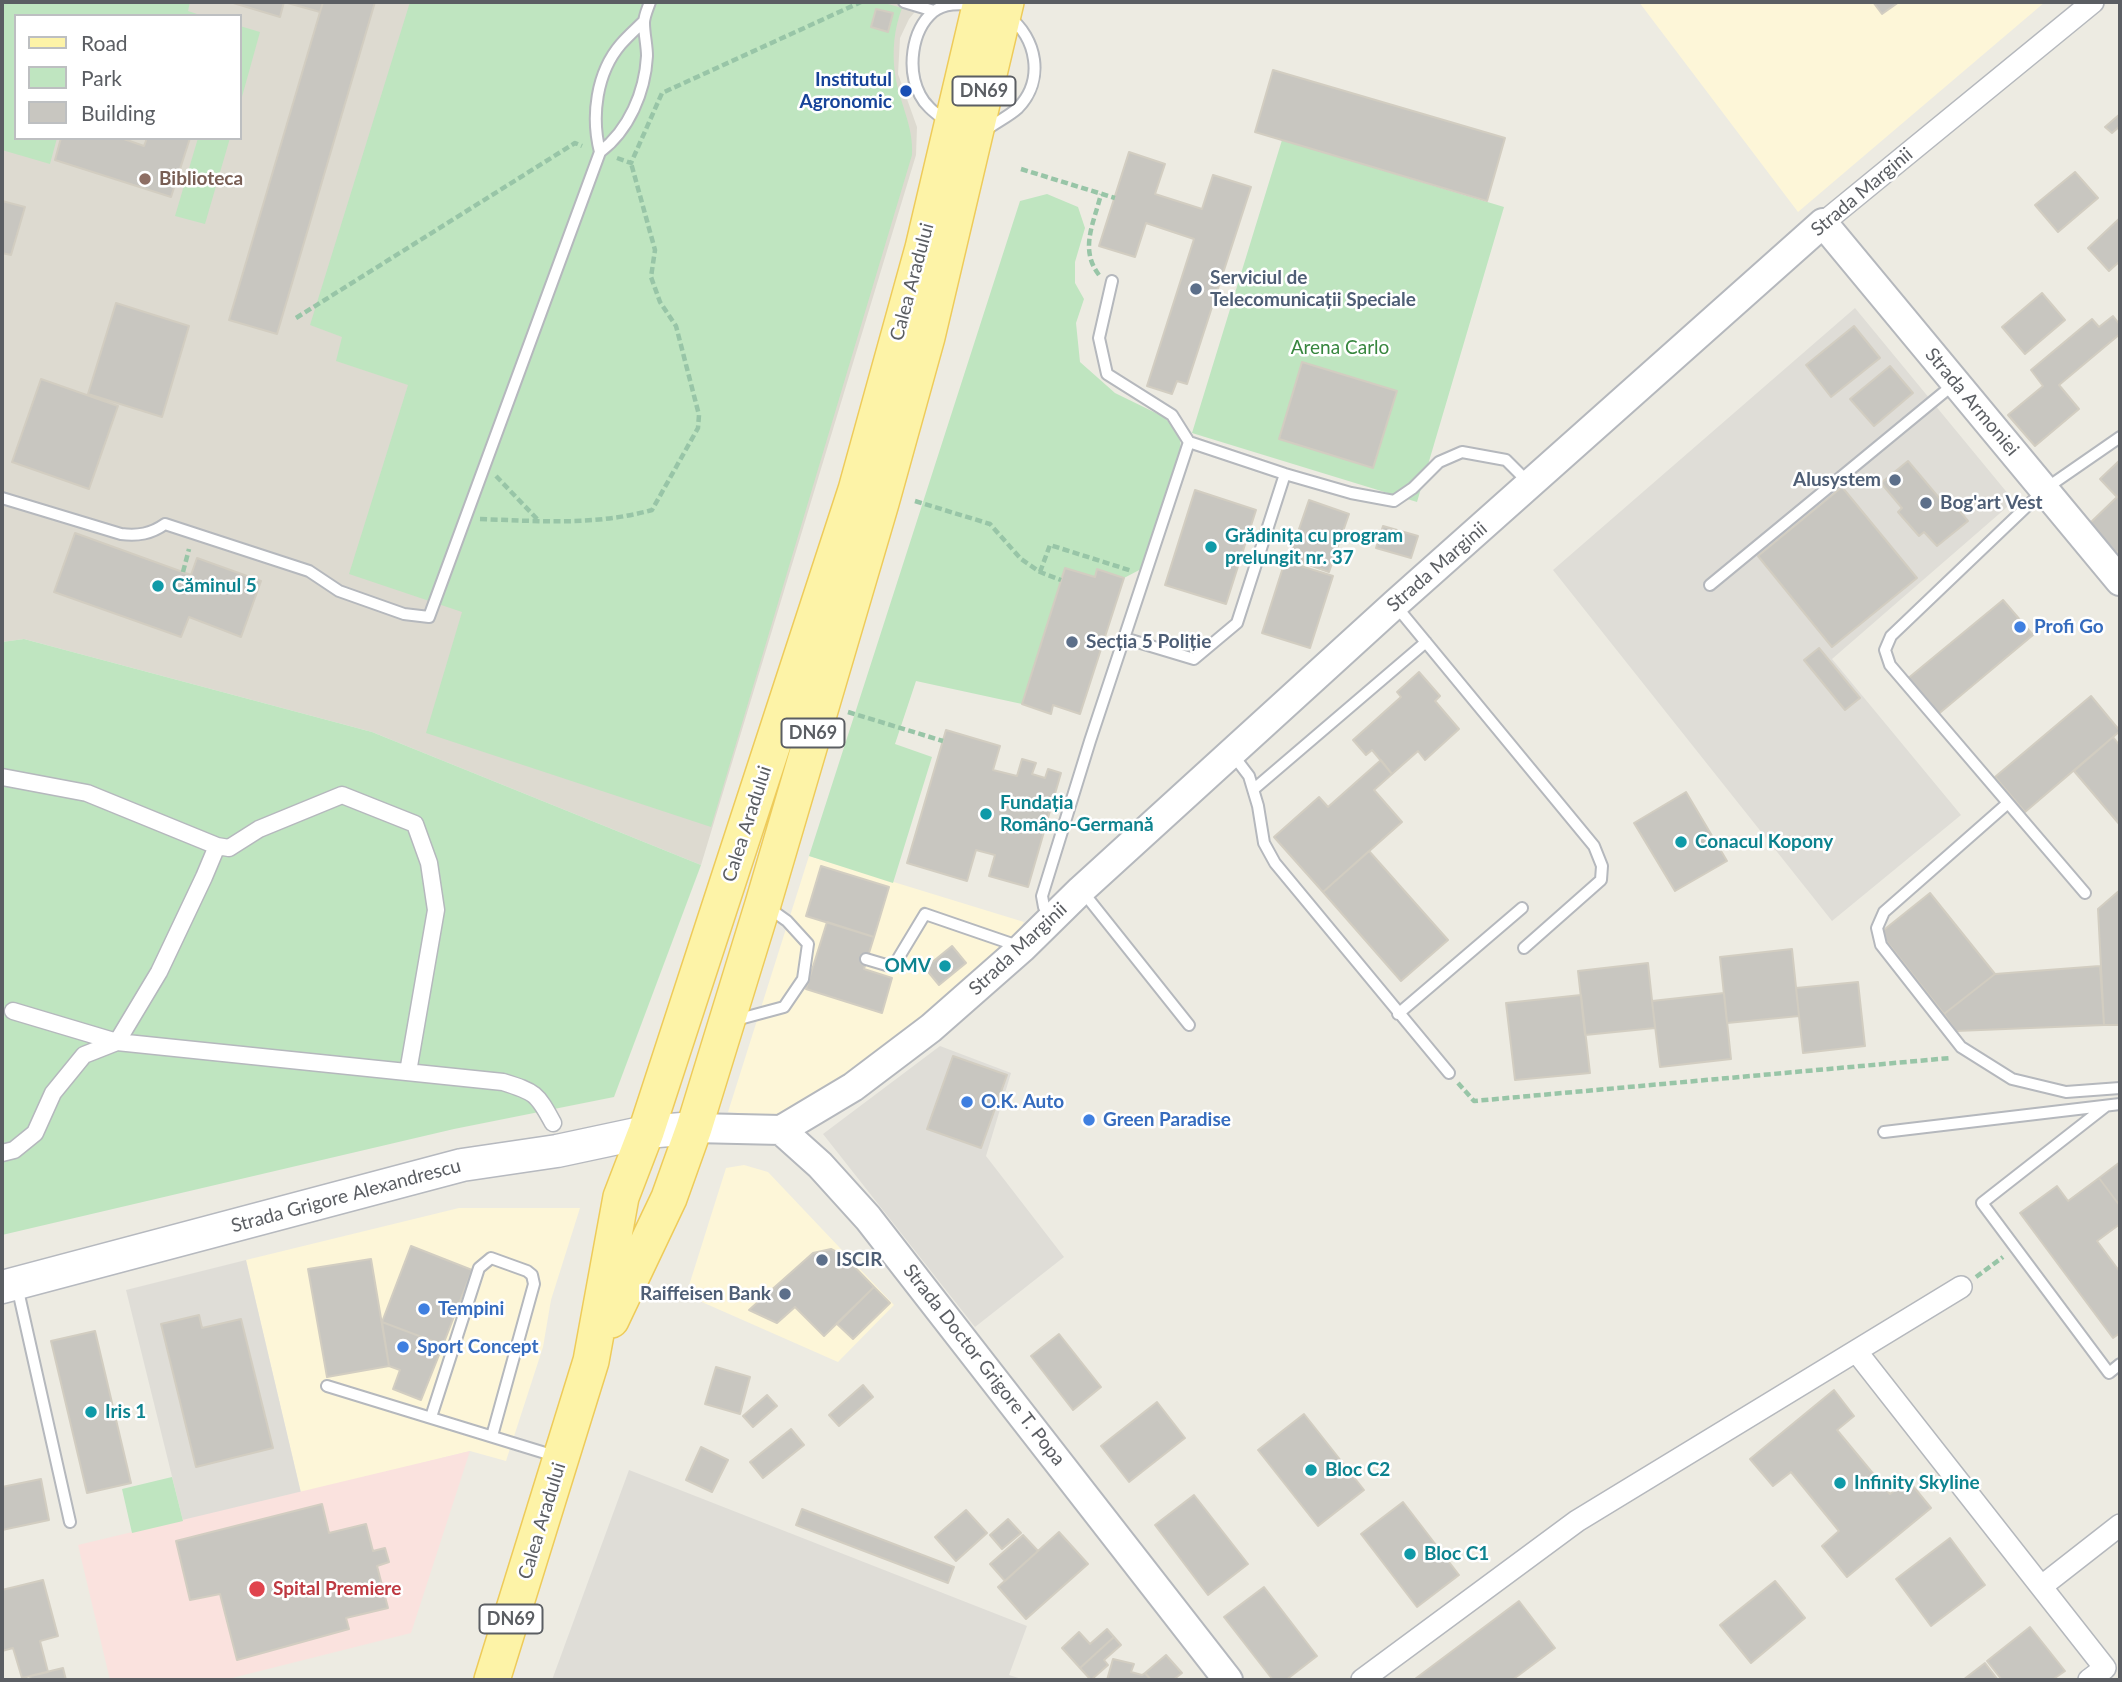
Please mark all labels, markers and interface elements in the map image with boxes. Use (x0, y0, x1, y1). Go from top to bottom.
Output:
legend (14, 14, 242, 140)
text: Road (81, 30, 128, 55)
text: Park (81, 65, 122, 90)
place label: Institutul Agronomic (800, 69, 892, 113)
road number: DN69 (953, 76, 1016, 106)
marker: Institutul Agronomic (898, 83, 914, 99)
text: Building (81, 100, 156, 125)
street label: Strada Marginii (1807, 143, 1917, 241)
place label: Biblioteca (159, 168, 243, 190)
marker: Biblioteca (137, 171, 153, 187)
street label: Calea Aradului (885, 221, 939, 343)
place label: Serviciul de Telecomunicații Speciale (1210, 267, 1416, 311)
marker: Serviciul de Telecomunicații Speciale (1188, 281, 1204, 297)
park label: Arena Carlo (1291, 337, 1389, 359)
street label: Strada Armoniei (1920, 343, 2024, 461)
place label: Alusystem (1793, 469, 1881, 491)
marker: Alusystem (1887, 472, 1903, 488)
place label: Bog'art Vest (1940, 492, 2043, 514)
marker: Bog'art Vest (1918, 495, 1934, 511)
street label: Strada Marginii (1382, 517, 1492, 617)
place label: Grădinița cu program prelungit nr. 37 (1225, 525, 1403, 569)
marker: Grădinița cu program prelungit nr. 37 (1203, 539, 1219, 555)
place label: Căminul 5 (172, 575, 257, 597)
marker: Căminul 5 (150, 578, 166, 594)
place label: Profi Go (2034, 616, 2104, 638)
marker: Profi Go (2012, 619, 2028, 635)
place label: Secția 5 Poliție (1086, 631, 1211, 653)
marker: Secția 5 Poliție (1064, 634, 1080, 650)
road number: DN69 (782, 718, 844, 748)
street label: Calea Aradului (717, 763, 777, 885)
place label: Fundația Româno-Germană (1000, 792, 1154, 836)
marker: Fundația Româno-Germană (978, 806, 994, 822)
place label: Conacul Kopony (1695, 831, 1833, 853)
marker: Conacul Kopony (1673, 834, 1689, 850)
street label: Strada Marginii (964, 898, 1072, 1000)
place label: OMV (884, 955, 931, 977)
marker: OMV (937, 958, 953, 974)
place label: O.K. Auto (981, 1091, 1064, 1113)
marker: O.K. Auto (959, 1094, 975, 1110)
place label: Green Paradise (1103, 1109, 1231, 1131)
marker: Green Paradise (1081, 1112, 1097, 1128)
street label: Strada Grigore Alexandrescu (229, 1154, 463, 1238)
place label: ISCIR (836, 1249, 882, 1271)
marker: ISCIR (814, 1252, 830, 1268)
street label: Strada Doctor Grigore T. Popa (898, 1260, 1070, 1470)
place label: Raiffeisen Bank (640, 1283, 771, 1305)
marker: Raiffeisen Bank (777, 1286, 793, 1302)
place label: Tempini (438, 1298, 504, 1320)
marker: Tempini (416, 1301, 432, 1317)
place label: Sport Concept (417, 1336, 539, 1358)
marker: Sport Concept (395, 1339, 411, 1355)
place label: Iris 1 (105, 1401, 146, 1423)
marker: Iris 1 (83, 1404, 99, 1420)
place label: Bloc C2 (1325, 1459, 1390, 1481)
street label: Calea Aradului (513, 1460, 571, 1582)
marker: Bloc C2 (1303, 1462, 1319, 1478)
place label: Infinity Skyline (1854, 1472, 1980, 1494)
marker: Infinity Skyline (1832, 1475, 1848, 1491)
place label: Bloc C1 (1424, 1543, 1489, 1565)
marker: Bloc C1 (1402, 1546, 1418, 1562)
place label: Spital Premiere (273, 1578, 401, 1600)
marker: Spital Premiere (247, 1579, 267, 1599)
road number: DN69 (480, 1604, 542, 1634)

